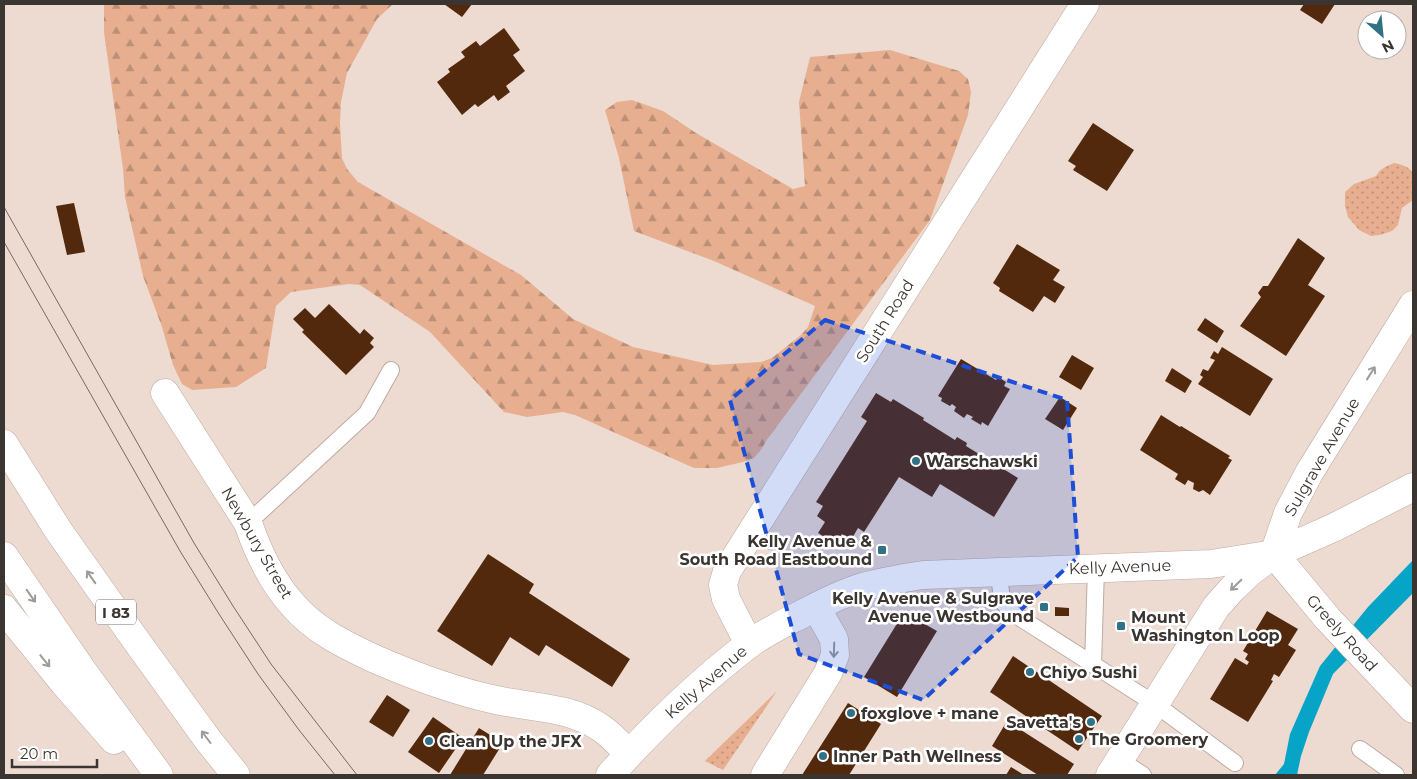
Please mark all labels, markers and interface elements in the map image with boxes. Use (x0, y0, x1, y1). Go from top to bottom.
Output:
north arrow (1357, 10, 1407, 60)
text: N (1379, 36, 1397, 57)
street label: South Road (852, 276, 918, 366)
one-way arrow (1366, 367, 1376, 381)
street label: Sulgrave Avenue (1280, 394, 1364, 520)
place label: Warschawski (926, 452, 1038, 471)
marker: Warschawski (910, 455, 922, 467)
street label: Newbury Street (217, 484, 297, 603)
place label: Kelly Avenue & South Road Eastbound (679, 532, 872, 569)
marker: Kelly Avenue & South Road Eastbound (876, 544, 888, 556)
street label: Kelly Avenue (1068, 556, 1172, 578)
one-way arrow (86, 570, 96, 584)
one-way arrow (1230, 579, 1242, 591)
one-way arrow (26, 589, 36, 603)
place label: Kelly Avenue & Sulgrave Avenue Westbound (832, 589, 1034, 626)
street label: Greely Road (1303, 591, 1381, 675)
road number: I 83 (96, 600, 136, 624)
marker: Kelly Avenue & Sulgrave Avenue Westbound (1038, 601, 1050, 613)
place label: Mount Washington Loop (1131, 608, 1280, 645)
marker: Mount Washington Loop (1115, 620, 1127, 632)
street label: Kelly Avenue (661, 641, 751, 723)
one-way arrow (829, 642, 839, 658)
one-way arrow (40, 654, 51, 667)
place label: Chiyo Sushi (1040, 663, 1137, 682)
marker: Chiyo Sushi (1024, 666, 1036, 678)
place label: foxglove + mane (861, 704, 999, 723)
marker: foxglove + mane (845, 707, 857, 719)
place label: Savetta's (1006, 713, 1081, 732)
marker: Savetta's (1085, 716, 1097, 728)
one-way arrow (201, 730, 211, 744)
place label: The Groomery (1089, 730, 1209, 749)
place label: Clean Up the JFX (439, 732, 582, 751)
marker: The Groomery (1073, 733, 1085, 745)
marker: Clean Up the JFX (423, 735, 435, 747)
scale bar (12, 736, 98, 768)
text: 20 m (20, 744, 58, 763)
place label: Inner Path Wellness (833, 747, 1002, 766)
marker: Inner Path Wellness (817, 750, 829, 762)

